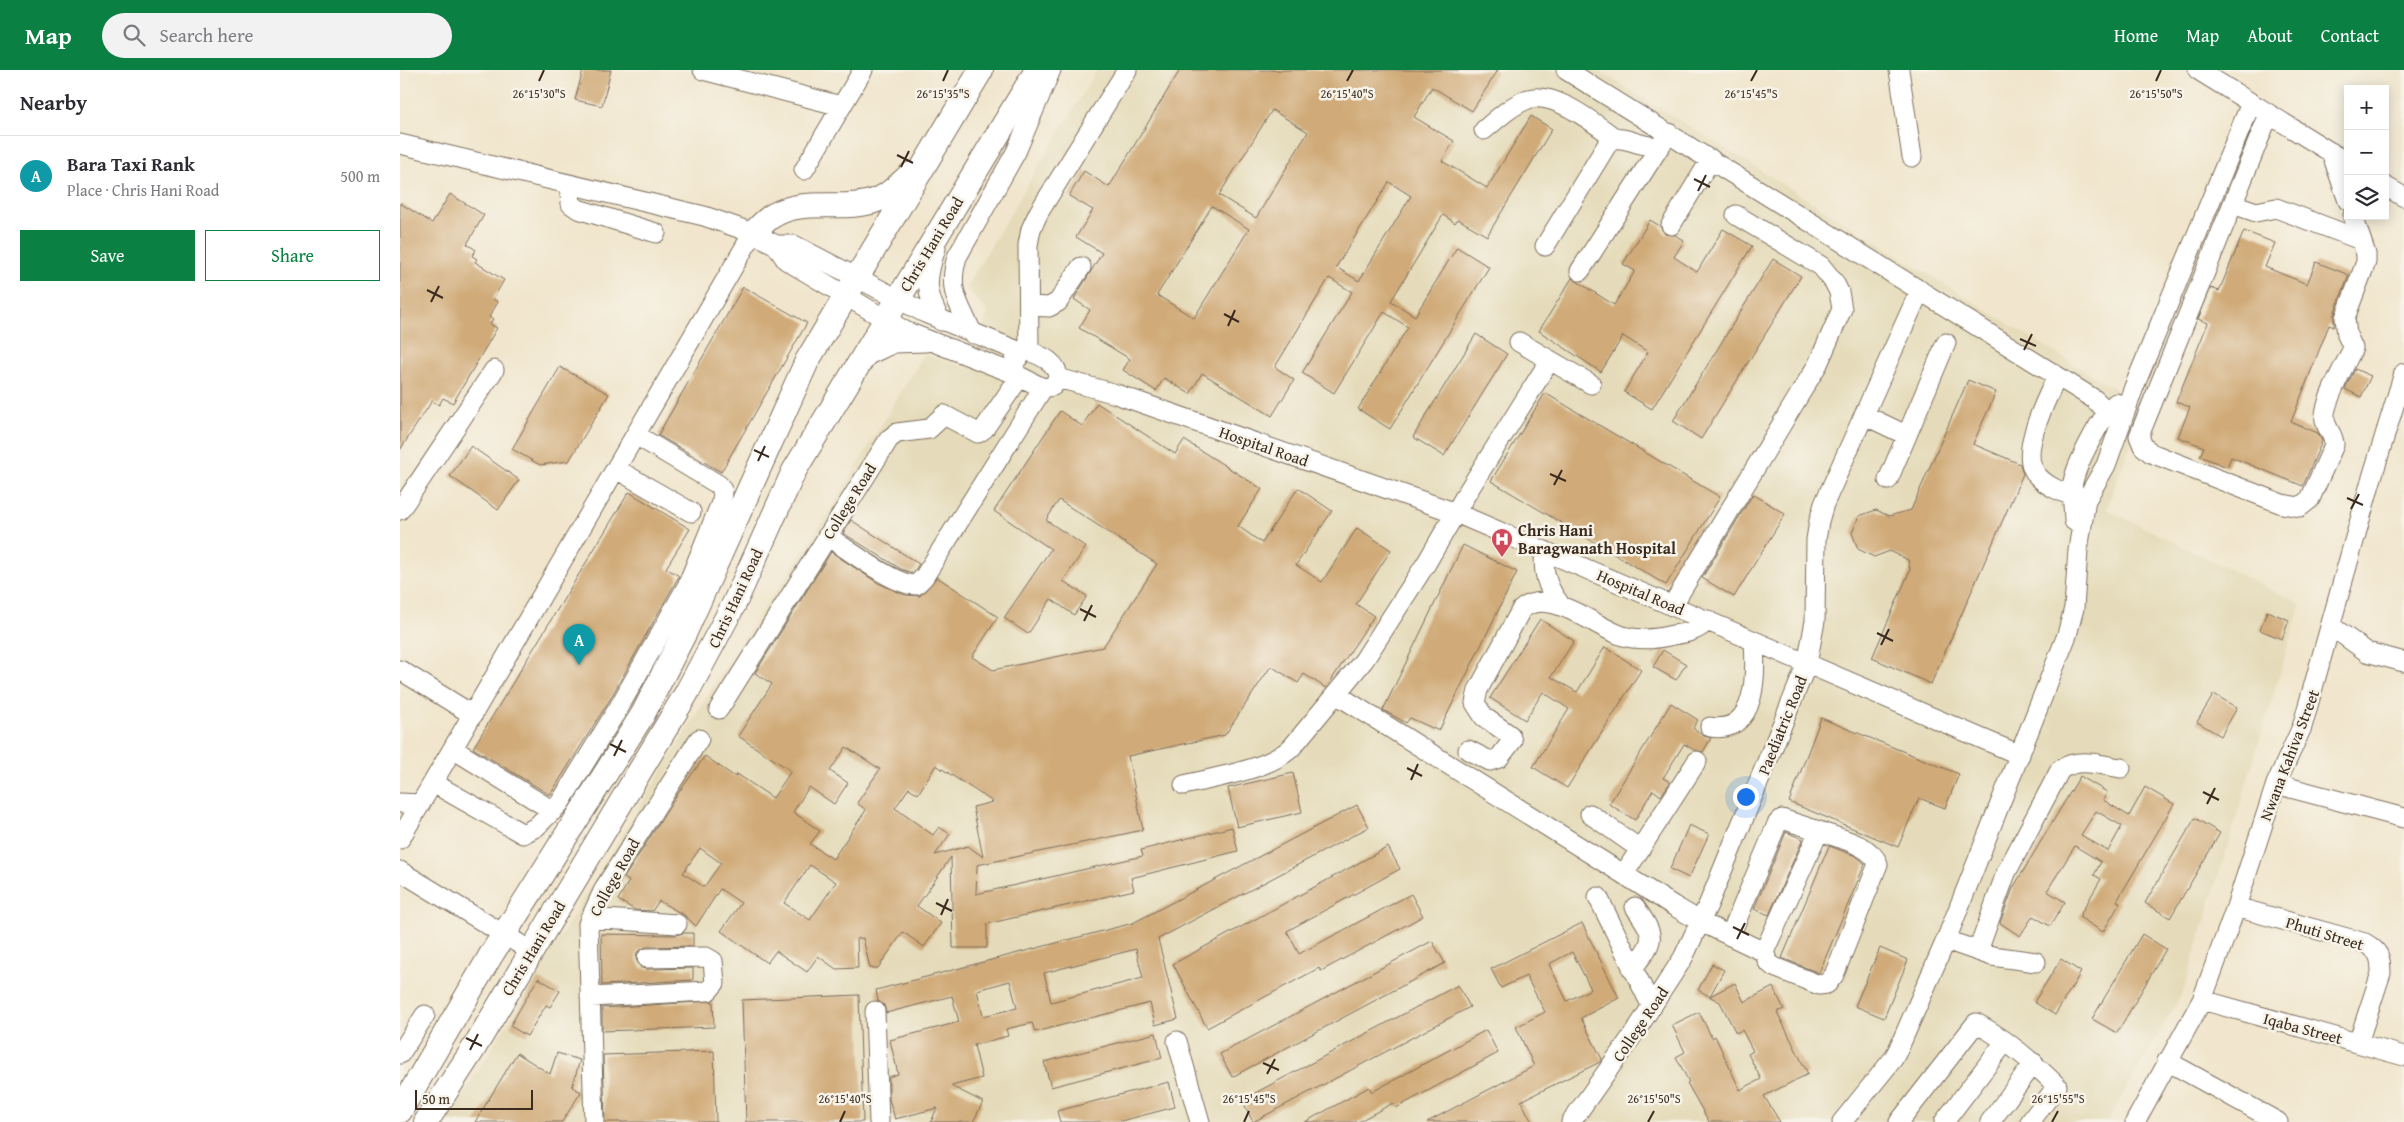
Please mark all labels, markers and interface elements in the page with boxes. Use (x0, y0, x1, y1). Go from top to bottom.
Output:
search box (102, 13, 452, 58)
text: Map (25, 18, 72, 53)
icon: search (120, 21, 148, 49)
text: Search here (160, 21, 253, 49)
text: Home (2114, 22, 2158, 49)
text: Map (2186, 22, 2219, 49)
text: About (2247, 22, 2293, 49)
text: Contact (2321, 22, 2379, 49)
text: 26°15'30"S (512, 85, 566, 102)
text: 26°15'35"S (916, 85, 970, 102)
text: 26°15'40"S (1320, 85, 1374, 102)
text: 26°15'45"S (1724, 85, 1778, 102)
text: 26°15'50"S (2129, 85, 2183, 102)
map controls (2344, 85, 2389, 220)
button: + (2344, 85, 2389, 130)
text: Nearby (20, 87, 87, 118)
button: − (2344, 130, 2389, 175)
text: Bara Taxi Rank (67, 150, 195, 178)
text: A (31, 164, 41, 188)
text: 500 m (340, 164, 380, 188)
button: layers (2344, 175, 2389, 220)
text: Place · Chris Hani Road (67, 178, 219, 202)
street label: Chris Hani Road (893, 191, 969, 296)
button: Save (20, 230, 195, 281)
button: Share (205, 230, 380, 281)
street label: Hospital Road (1216, 420, 1312, 473)
street label: College Road (816, 458, 882, 544)
place label: Chris Hani Baragwanath Hospital (1518, 518, 1676, 560)
hospital icon: Chris Hani Baragwanath Hospital (1490, 527, 1514, 558)
street label: Chris Hani Road (701, 544, 769, 652)
street label: Hospital Road (1594, 563, 1689, 621)
pin: A (563, 624, 595, 665)
street label: Paediatric Road (1751, 671, 1813, 778)
street label: Nwana Kahiva Street (2253, 686, 2325, 824)
your location (1733, 784, 1759, 810)
street label: College Road (583, 833, 646, 920)
street label: Chris Hani Road (495, 895, 571, 1000)
street label: Phuti Street (2283, 910, 2367, 956)
street label: College Road (1606, 981, 1674, 1066)
street label: Iqaba Street (2261, 1006, 2345, 1050)
scale bar (415, 1087, 532, 1110)
text: 50 m (422, 1089, 450, 1109)
text: 26°15'40"S (818, 1090, 872, 1107)
text: 26°15'45"S (1222, 1090, 1276, 1107)
text: 26°15'50"S (1627, 1090, 1681, 1107)
text: 26°15'55"S (2031, 1090, 2085, 1107)

